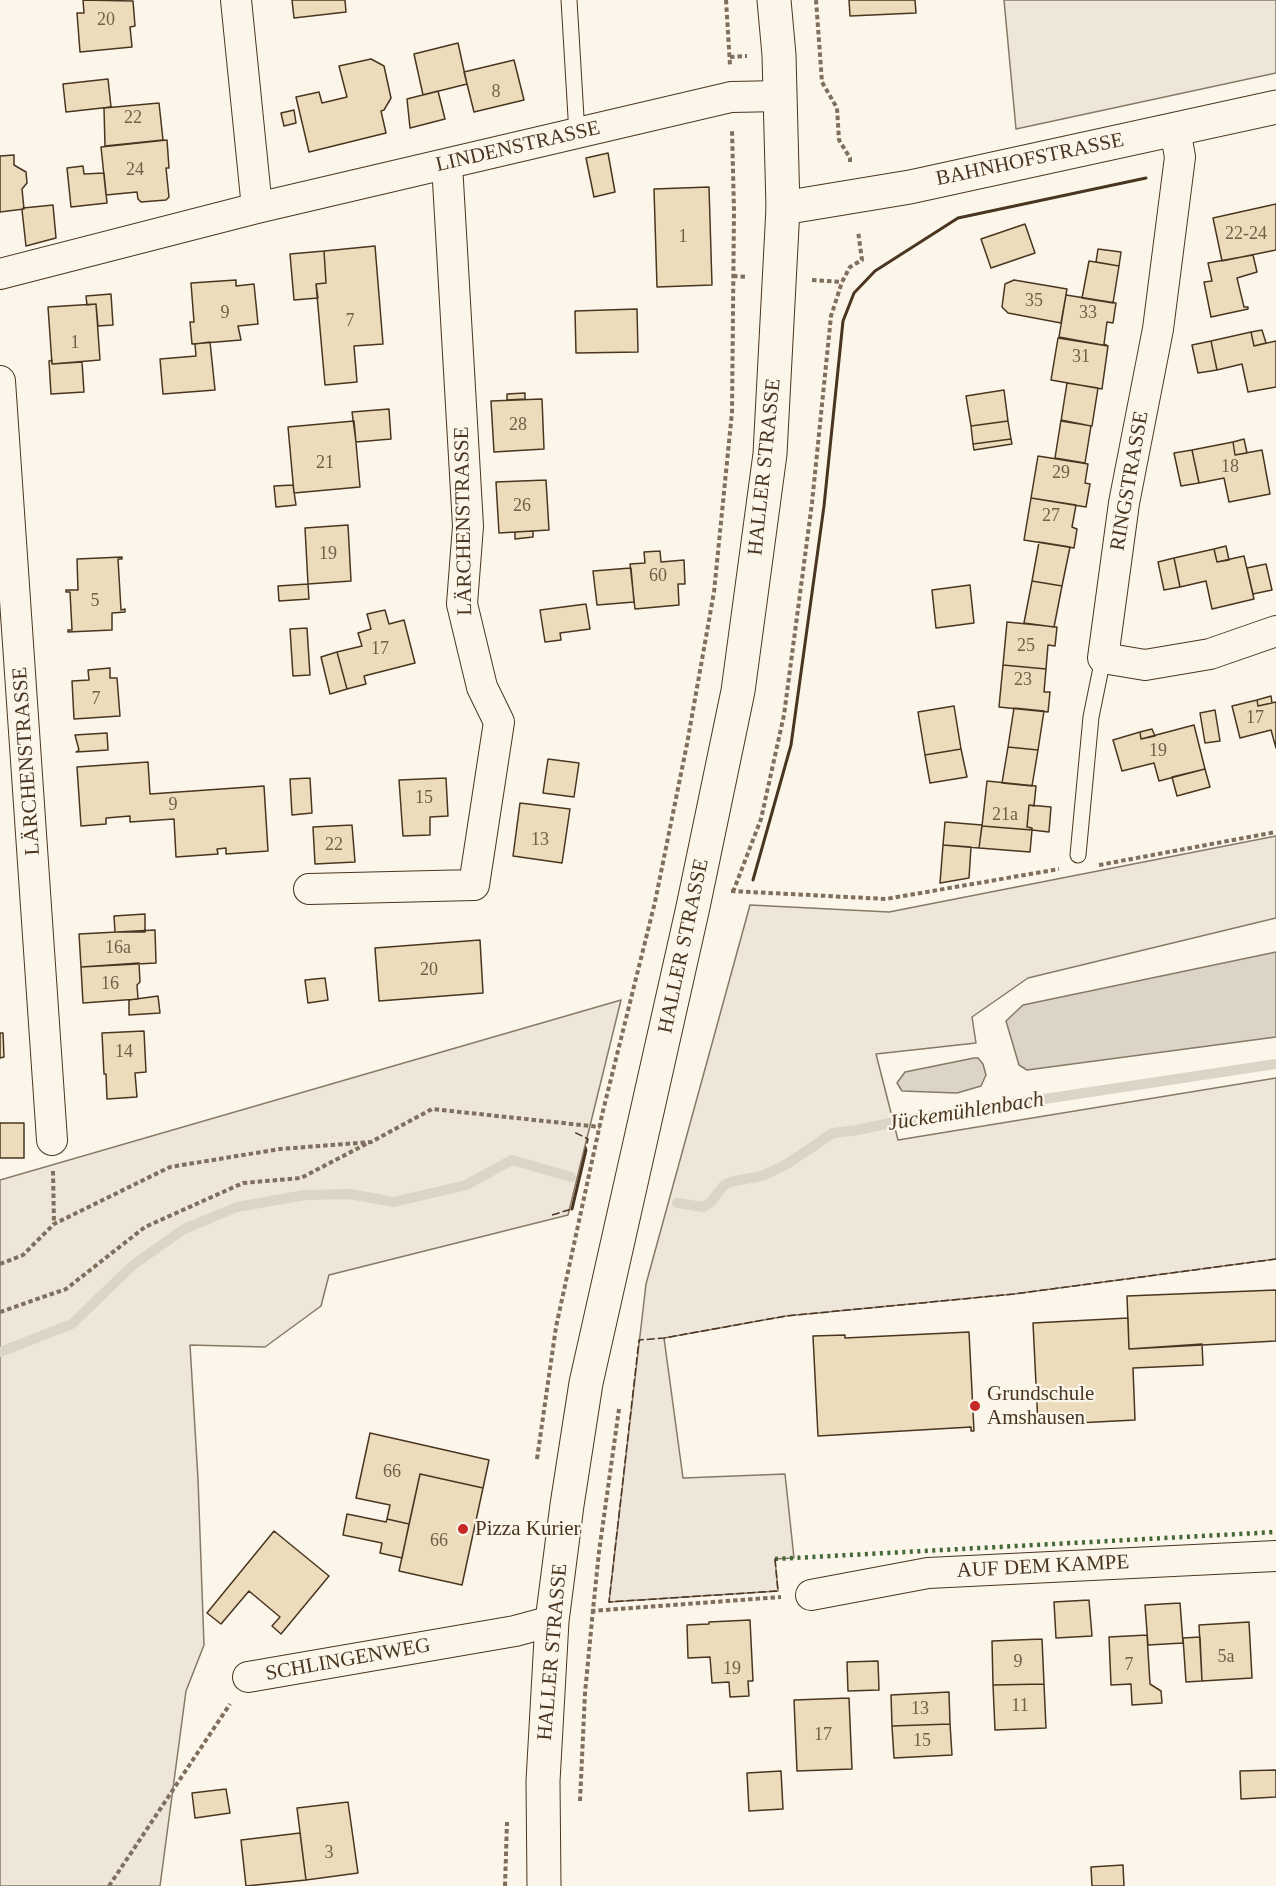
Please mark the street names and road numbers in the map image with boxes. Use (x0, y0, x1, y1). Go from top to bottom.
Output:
street label: LINDENSTRASSE (433, 116, 603, 178)
street label: BAHNHOFSTRASSE (934, 128, 1126, 192)
street label: HALLER STRASSE (743, 377, 787, 557)
street label: RINGSTRASSE (1105, 409, 1155, 553)
street label: LÄRCHENSTRASSE (450, 426, 478, 616)
street label: LÄRCHENSTRASSE (8, 666, 46, 856)
street label: HALLER STRASSE (653, 856, 715, 1036)
street label: AUF DEM KAMPE (956, 1550, 1130, 1584)
street label: HALLER STRASSE (533, 1562, 573, 1742)
street label: SCHLINGENWEG (264, 1633, 432, 1687)

